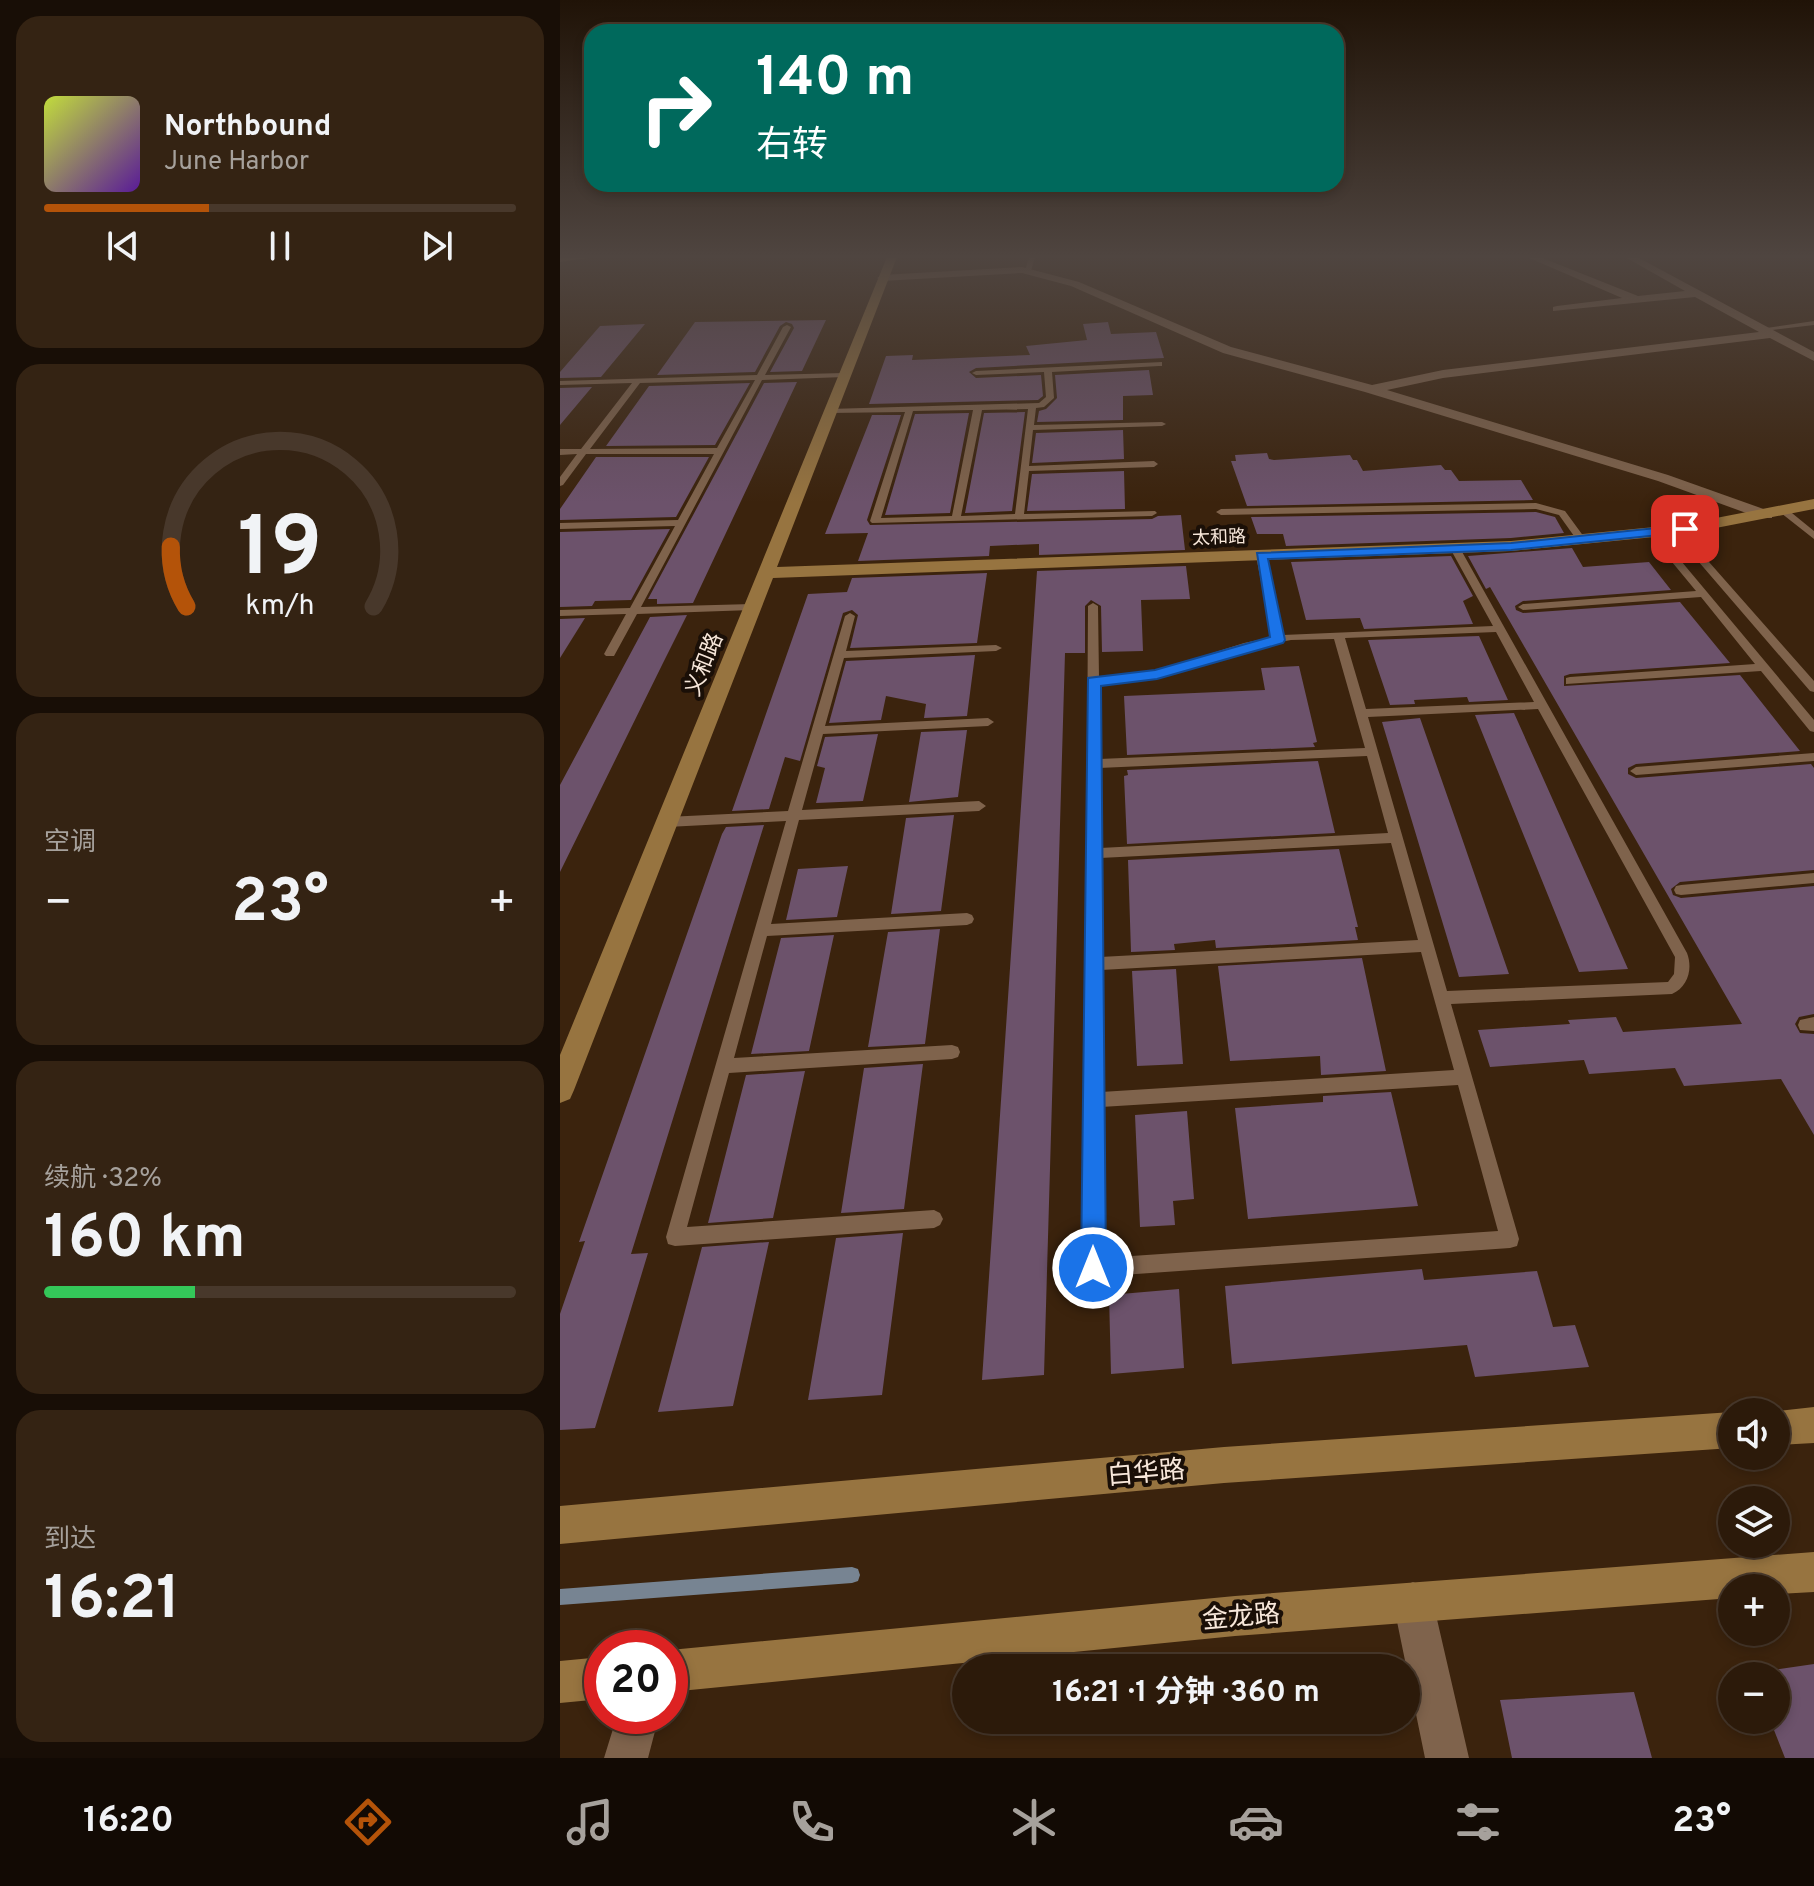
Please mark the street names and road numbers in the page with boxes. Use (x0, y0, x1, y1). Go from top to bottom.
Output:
street label: 太和路 (1192, 526, 1246, 551)
street label: 义和路 (680, 629, 730, 701)
street label: 白华路 (1106, 1455, 1187, 1494)
street label: 金龙路 (1201, 1599, 1282, 1638)

